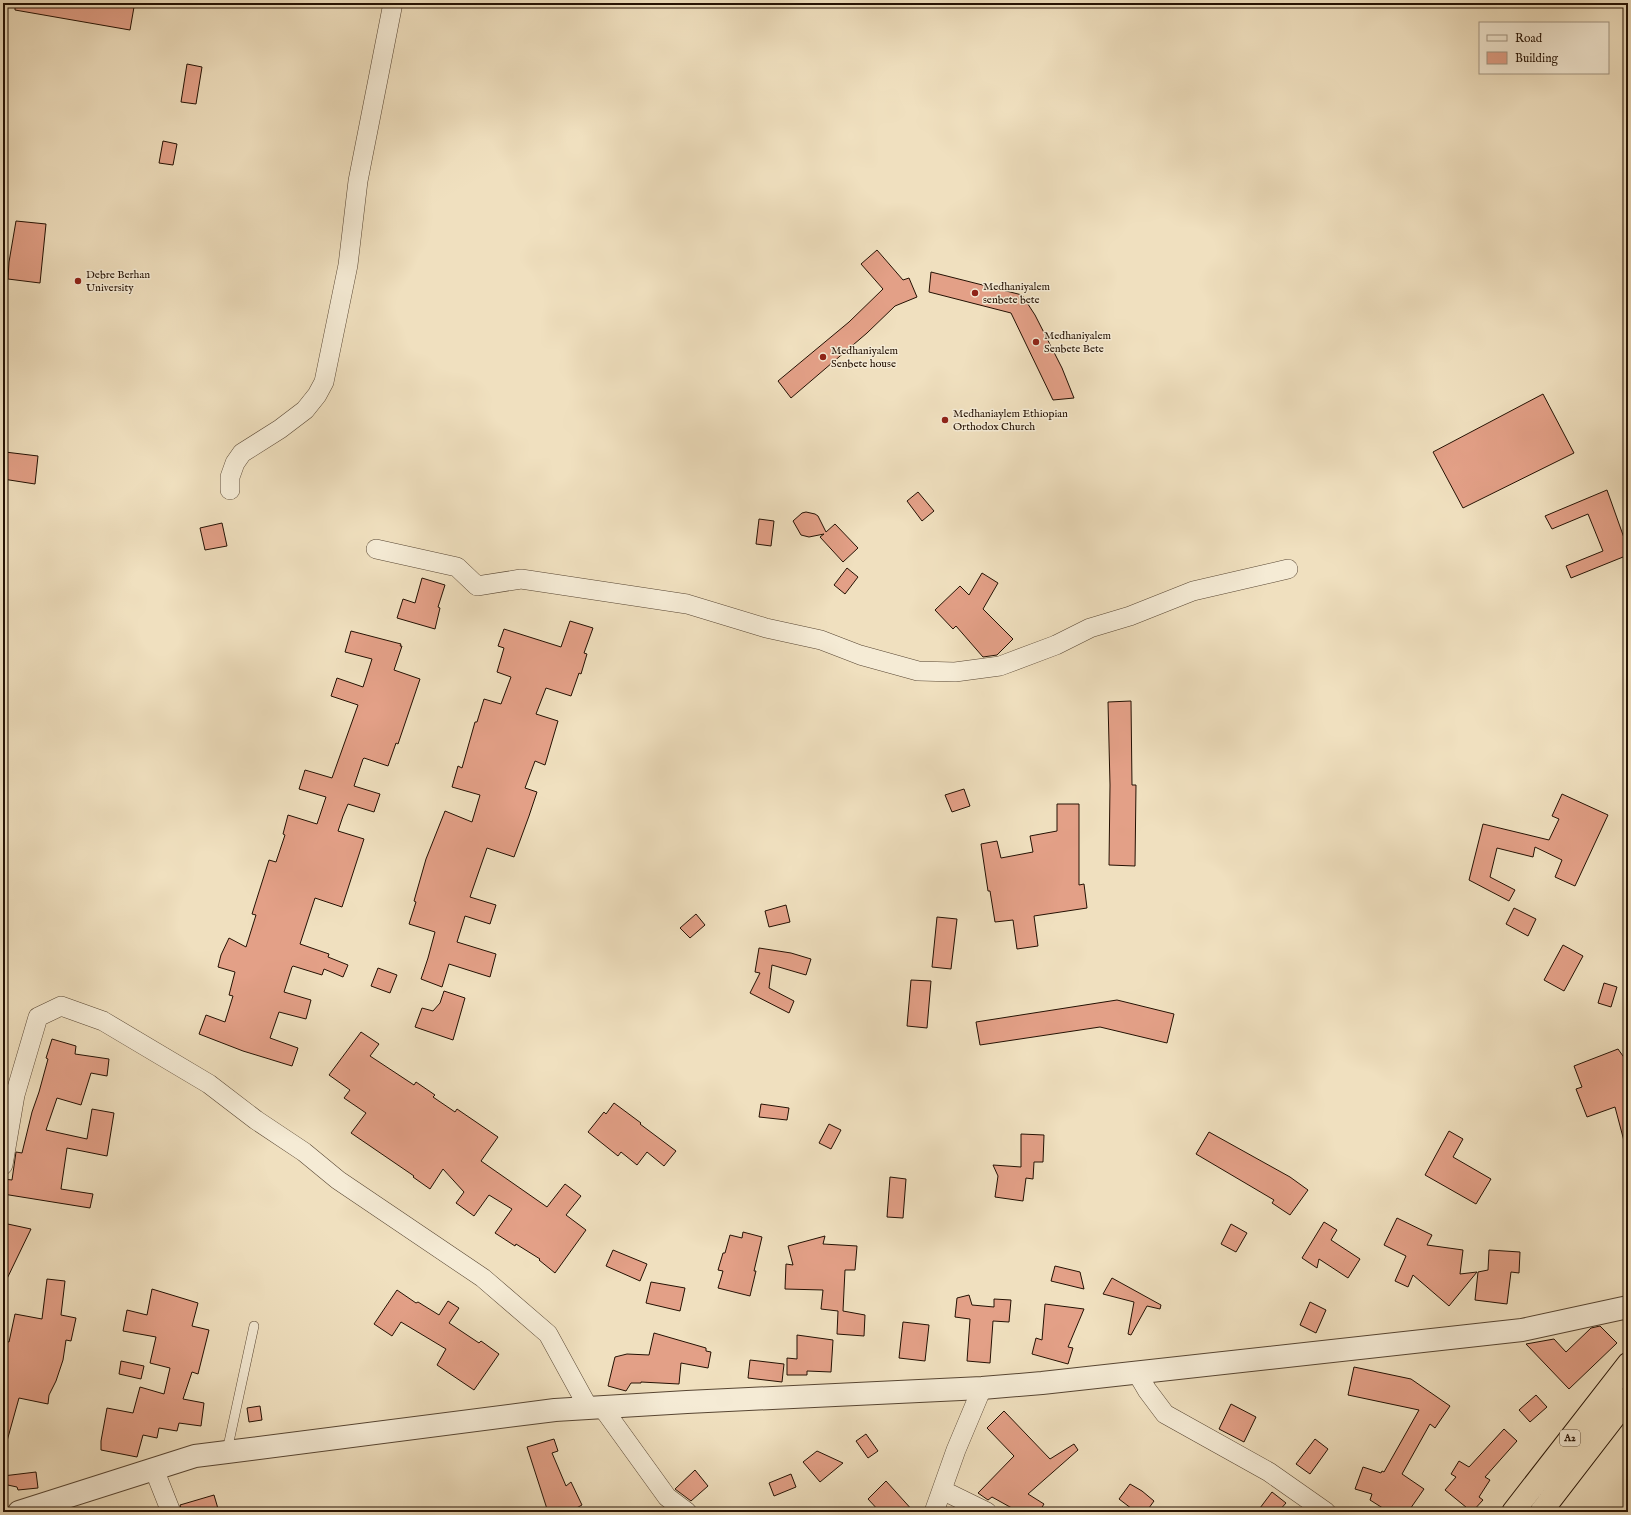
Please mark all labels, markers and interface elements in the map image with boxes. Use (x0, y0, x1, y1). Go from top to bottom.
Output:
legend (1479, 22, 1609, 74)
text: Road (1515, 31, 1543, 46)
text: Building (1515, 51, 1559, 66)
place label: Debre Berhan University (86, 268, 150, 295)
marker: Debre Berhan University (73, 276, 83, 286)
place label: Medhaniyalem senbete bete (983, 280, 1051, 307)
marker: Medhaniyalem senbete bete (970, 288, 980, 298)
place label: Medhaniyalem Senbete Bete (1044, 329, 1112, 356)
marker: Medhaniyalem Senbete Bete (1031, 337, 1041, 347)
place label: Medhaniyalem Senbete house (831, 344, 899, 371)
marker: Medhaniyalem Senbete house (818, 352, 828, 362)
place label: Medhaniaylem Ethiopian Orthodox Church (953, 407, 1068, 434)
marker: Medhaniaylem Ethiopian Orthodox Church (940, 415, 950, 425)
road number: A2 (1560, 1430, 1580, 1446)

